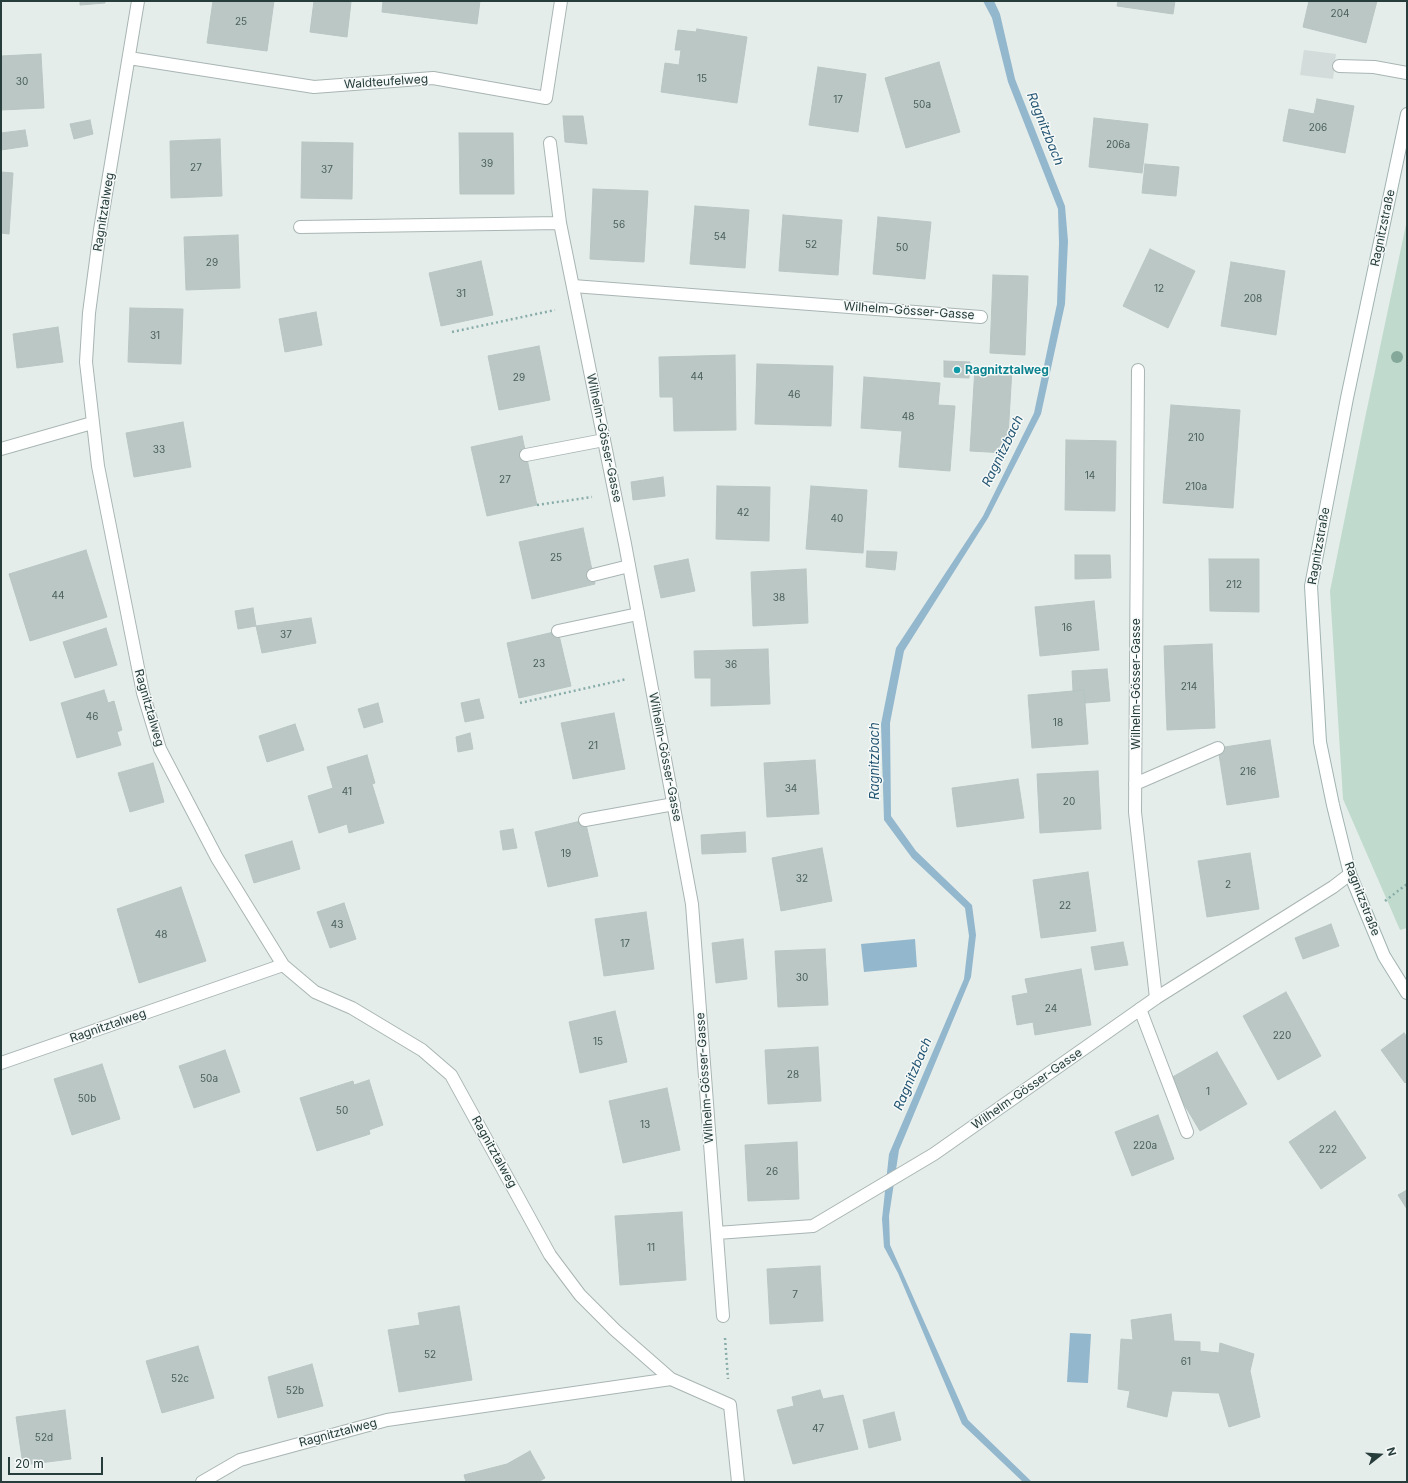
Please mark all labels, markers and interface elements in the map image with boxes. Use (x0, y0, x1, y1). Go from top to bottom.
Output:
house number: 204 (1331, 8, 1349, 20)
house number: 25 (235, 16, 247, 28)
street label: Waldteufelweg (343, 72, 429, 92)
house number: 15 (697, 73, 707, 85)
house number: 30 (16, 76, 28, 88)
water label: Ragnitzbach (1023, 90, 1067, 168)
house number: 17 (833, 94, 843, 106)
house number: 50a (913, 99, 931, 111)
house number: 206 (1309, 122, 1327, 134)
house number: 206a (1106, 139, 1130, 151)
house number: 39 (481, 158, 493, 170)
house number: 27 (190, 162, 202, 174)
house number: 37 (321, 164, 333, 176)
street label: Ragnitztalweg (91, 171, 117, 253)
street label: Ragnitzstraße (1368, 188, 1398, 268)
house number: 56 (613, 219, 625, 231)
house number: 54 (714, 231, 726, 243)
house number: 52 (805, 239, 817, 251)
house number: 50 (896, 242, 908, 254)
house number: 29 (206, 257, 218, 269)
house number: 12 (1154, 283, 1164, 295)
house number: 31 (456, 288, 466, 300)
house number: 208 (1244, 293, 1262, 305)
street label: Wilhelm-Gösser-Gasse (843, 299, 975, 323)
house number: 31 (150, 330, 160, 342)
place label: Ragnitztalweg (965, 363, 1049, 377)
marker: Ragnitztalweg (952, 365, 962, 375)
house number: 44 (691, 371, 703, 383)
house number: 29 (513, 372, 525, 384)
street label: Wilhelm-Gösser-Gasse (583, 372, 625, 504)
house number: 46 (788, 389, 800, 401)
house number: 48 (902, 411, 914, 423)
water label: Ragnitzbach (979, 413, 1027, 489)
house number: 210 (1188, 432, 1204, 444)
house number: 33 (153, 444, 165, 456)
house number: 14 (1085, 470, 1095, 482)
house number: 27 (499, 474, 511, 486)
house number: 210a (1185, 481, 1207, 493)
street label: Ragnitzstraße (1305, 506, 1333, 586)
house number: 42 (737, 507, 749, 519)
house number: 40 (831, 513, 843, 525)
house number: 25 (550, 552, 562, 564)
house number: 212 (1226, 579, 1242, 591)
house number: 44 (52, 590, 64, 602)
house number: 38 (773, 592, 785, 604)
street label: Wilhelm-Gösser-Gasse (1129, 618, 1143, 750)
house number: 16 (1062, 622, 1072, 634)
house number: 37 (280, 629, 292, 641)
house number: 23 (533, 658, 545, 670)
house number: 36 (725, 659, 737, 671)
street label: Ragnitztalweg (131, 668, 167, 748)
house number: 214 (1181, 681, 1197, 693)
street label: Wilhelm-Gösser-Gasse (645, 691, 685, 823)
house number: 46 (86, 711, 98, 723)
house number: 18 (1053, 717, 1063, 729)
water label: Ragnitzbach (867, 722, 883, 800)
house number: 21 (588, 740, 598, 752)
house number: 216 (1240, 766, 1256, 778)
house number: 34 (785, 783, 797, 795)
house number: 41 (342, 786, 352, 798)
house number: 20 (1063, 796, 1075, 808)
house number: 19 (561, 848, 571, 860)
street label: Ragnitzstraße (1341, 860, 1383, 938)
house number: 32 (796, 873, 808, 885)
house number: 2 (1225, 879, 1231, 891)
house number: 22 (1059, 900, 1071, 912)
house number: 43 (331, 919, 343, 931)
house number: 48 (155, 929, 167, 941)
house number: 17 (620, 938, 630, 950)
house number: 30 (796, 972, 808, 984)
house number: 24 (1045, 1003, 1057, 1015)
street label: Ragnitztalweg (68, 1006, 148, 1046)
street label: Wilhelm-Gösser-Gasse (693, 1012, 717, 1144)
house number: 220 (1273, 1030, 1291, 1042)
water label: Ragnitzbach (891, 1035, 935, 1113)
house number: 15 (593, 1036, 603, 1048)
street label: Wilhelm-Gösser-Gasse (969, 1045, 1085, 1133)
house number: 28 (787, 1069, 799, 1081)
house number: 50a (200, 1073, 218, 1085)
house number: 1 (1206, 1086, 1210, 1098)
house number: 50b (78, 1093, 96, 1105)
house number: 50 (336, 1105, 348, 1117)
street label: Ragnitztalweg (468, 1114, 520, 1190)
house number: 13 (640, 1119, 650, 1131)
house number: 220a (1133, 1140, 1157, 1152)
house number: 222 (1319, 1144, 1337, 1156)
house number: 26 (766, 1166, 778, 1178)
house number: 11 (647, 1242, 655, 1254)
house number: 7 (792, 1289, 798, 1301)
house number: 52 (424, 1349, 436, 1361)
house number: 61 (1181, 1356, 1191, 1368)
house number: 52c (171, 1373, 189, 1385)
house number: 52b (286, 1385, 304, 1397)
street label: Ragnitztalweg (298, 1416, 378, 1450)
house number: 47 (812, 1423, 824, 1435)
house number: 52d (35, 1432, 53, 1444)
north arrow (1360, 1435, 1400, 1475)
text: N (1384, 1445, 1399, 1458)
scale bar (10, 1449, 105, 1475)
text: 20 m (15, 1456, 44, 1471)

